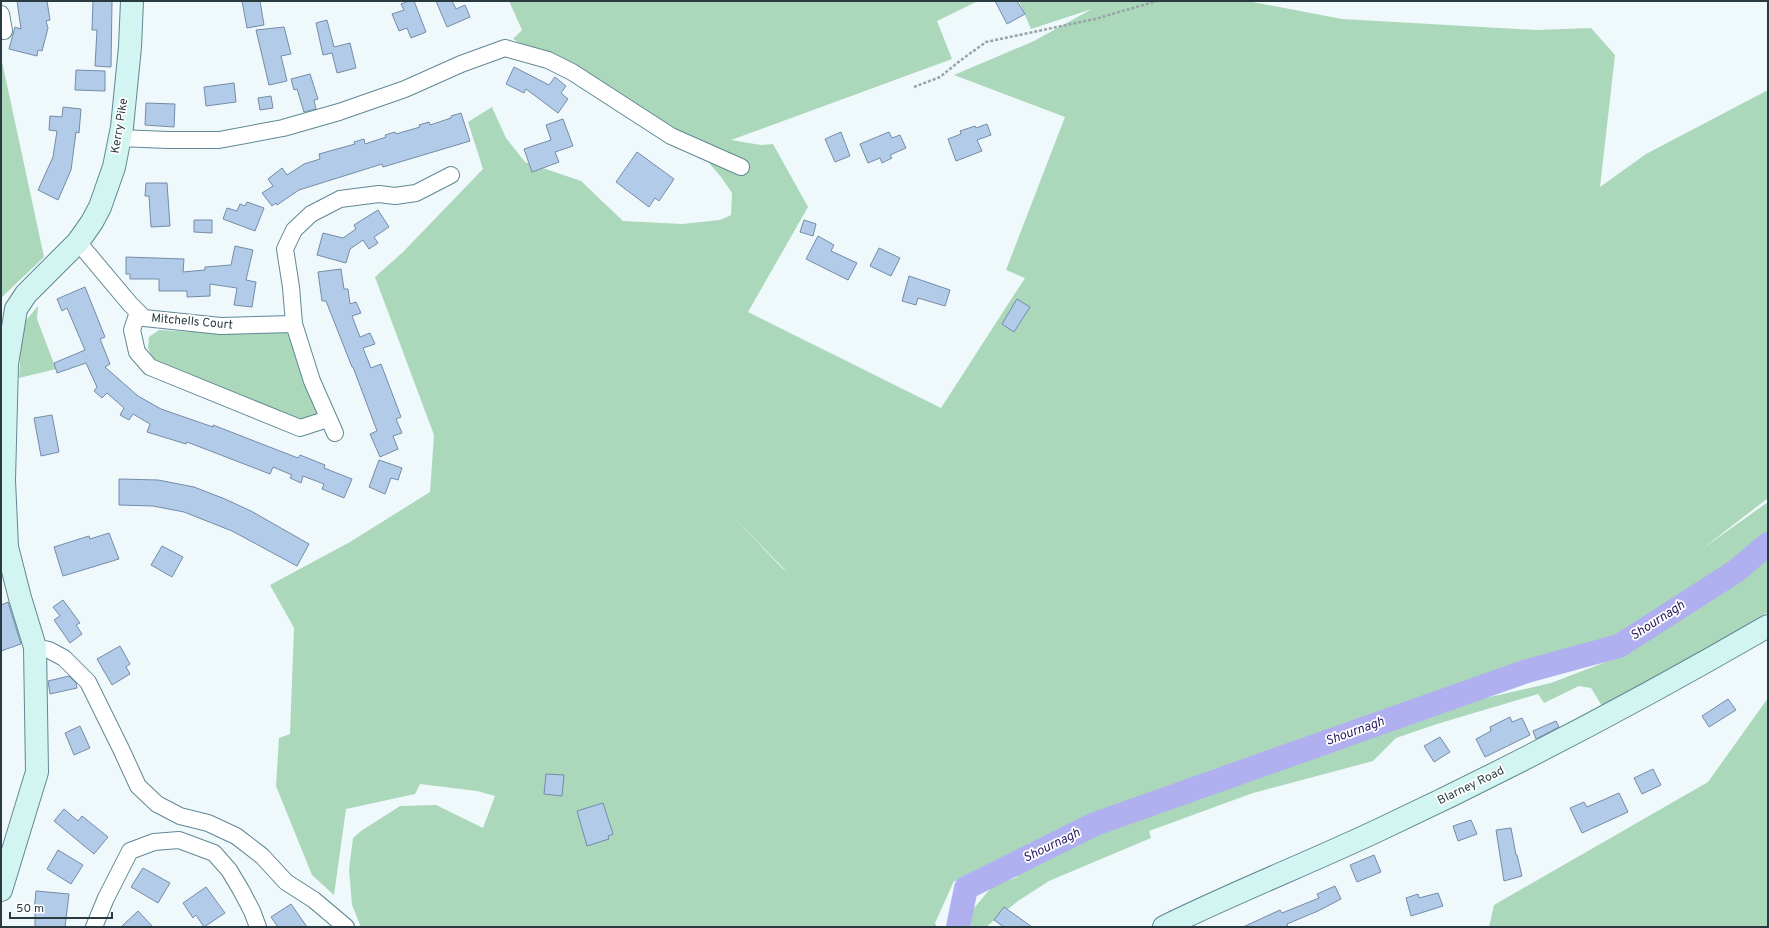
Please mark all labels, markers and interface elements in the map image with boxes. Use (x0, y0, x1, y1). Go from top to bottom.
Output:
street label: Kerry Pike (108, 97, 132, 155)
street label: Mitchells Court (150, 310, 234, 334)
water label: Shournagh (1628, 598, 1688, 644)
water label: Shournagh (1323, 714, 1387, 750)
street label: Blarney Road (1435, 763, 1507, 809)
water label: Shournagh (1021, 825, 1083, 867)
scale bar (10, 894, 112, 920)
text: 50 m (16, 901, 44, 917)

